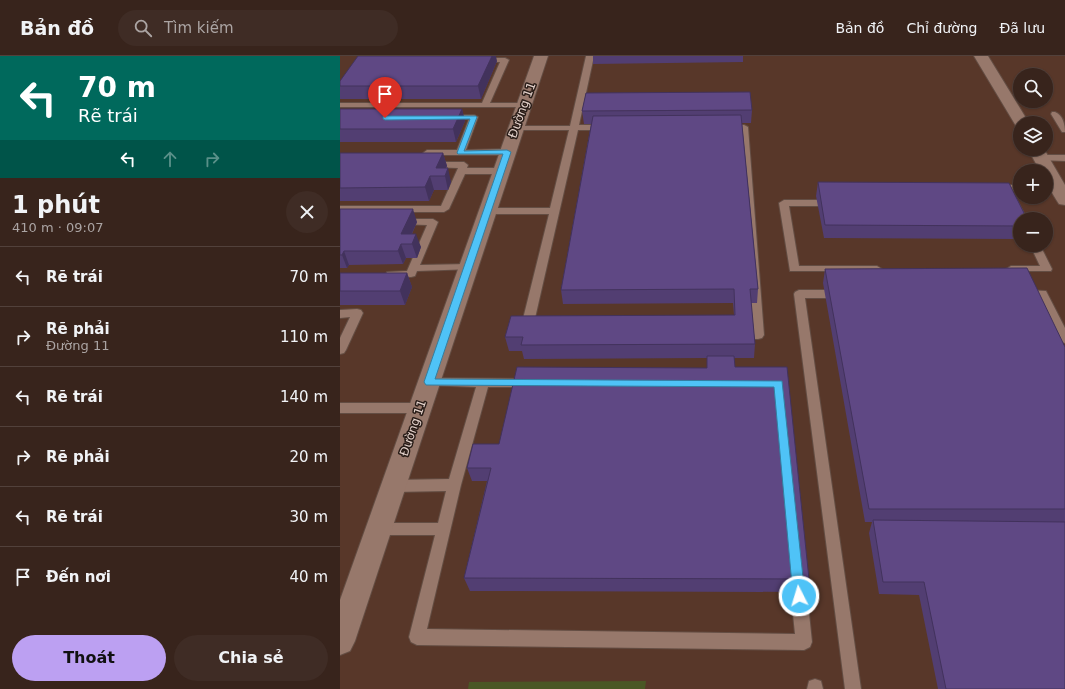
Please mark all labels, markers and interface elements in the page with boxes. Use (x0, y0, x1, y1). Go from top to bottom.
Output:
search box (118, 10, 398, 46)
text: Bản đồ (20, 17, 94, 39)
icon: search (132, 17, 154, 39)
text: Tìm kiếm (164, 19, 234, 37)
text: Bản đồ (835, 20, 884, 36)
text: Chỉ đường (906, 20, 977, 36)
text: Đã lưu (999, 20, 1045, 36)
map controls (1013, 68, 1053, 252)
button: search (1013, 68, 1053, 108)
text: 70 m (78, 71, 156, 104)
icon: left (12, 72, 64, 124)
pin (368, 77, 402, 118)
street label: Đường 11 (505, 80, 539, 140)
icon: arrive (374, 83, 396, 105)
text: Rẽ trái (78, 105, 138, 126)
button: layers (1013, 116, 1053, 156)
icon: left (117, 148, 139, 170)
icon: ahead (159, 148, 181, 170)
icon: right (201, 148, 223, 170)
button: + (1013, 164, 1053, 204)
text: 1 phút (12, 191, 100, 219)
button: close (286, 191, 328, 233)
button: − (1013, 212, 1053, 252)
text: 410 m · 09:07 (12, 220, 103, 235)
icon: left (12, 266, 34, 288)
text: Rẽ trái (46, 268, 103, 286)
text: 70 m (290, 268, 328, 286)
text: Rẽ phải (46, 320, 110, 338)
icon: right (12, 326, 34, 348)
text: 110 m (280, 328, 328, 346)
text: Đường 11 (46, 338, 109, 353)
icon: left (12, 386, 34, 408)
text: Rẽ trái (46, 388, 103, 406)
text: 140 m (280, 388, 328, 406)
street label: Đường 11 (397, 398, 429, 458)
icon: right (12, 446, 34, 468)
text: Rẽ phải (46, 448, 110, 466)
text: 20 m (290, 448, 328, 466)
icon: left (12, 506, 34, 528)
text: Rẽ trái (46, 508, 103, 526)
text: 30 m (290, 508, 328, 526)
icon: arrive (12, 566, 34, 588)
text: Đến nơi (46, 568, 111, 586)
text: 40 m (290, 568, 328, 586)
position arrow (778, 575, 820, 617)
button: Thoát (12, 635, 166, 681)
button: Chia sẻ (174, 635, 328, 681)

